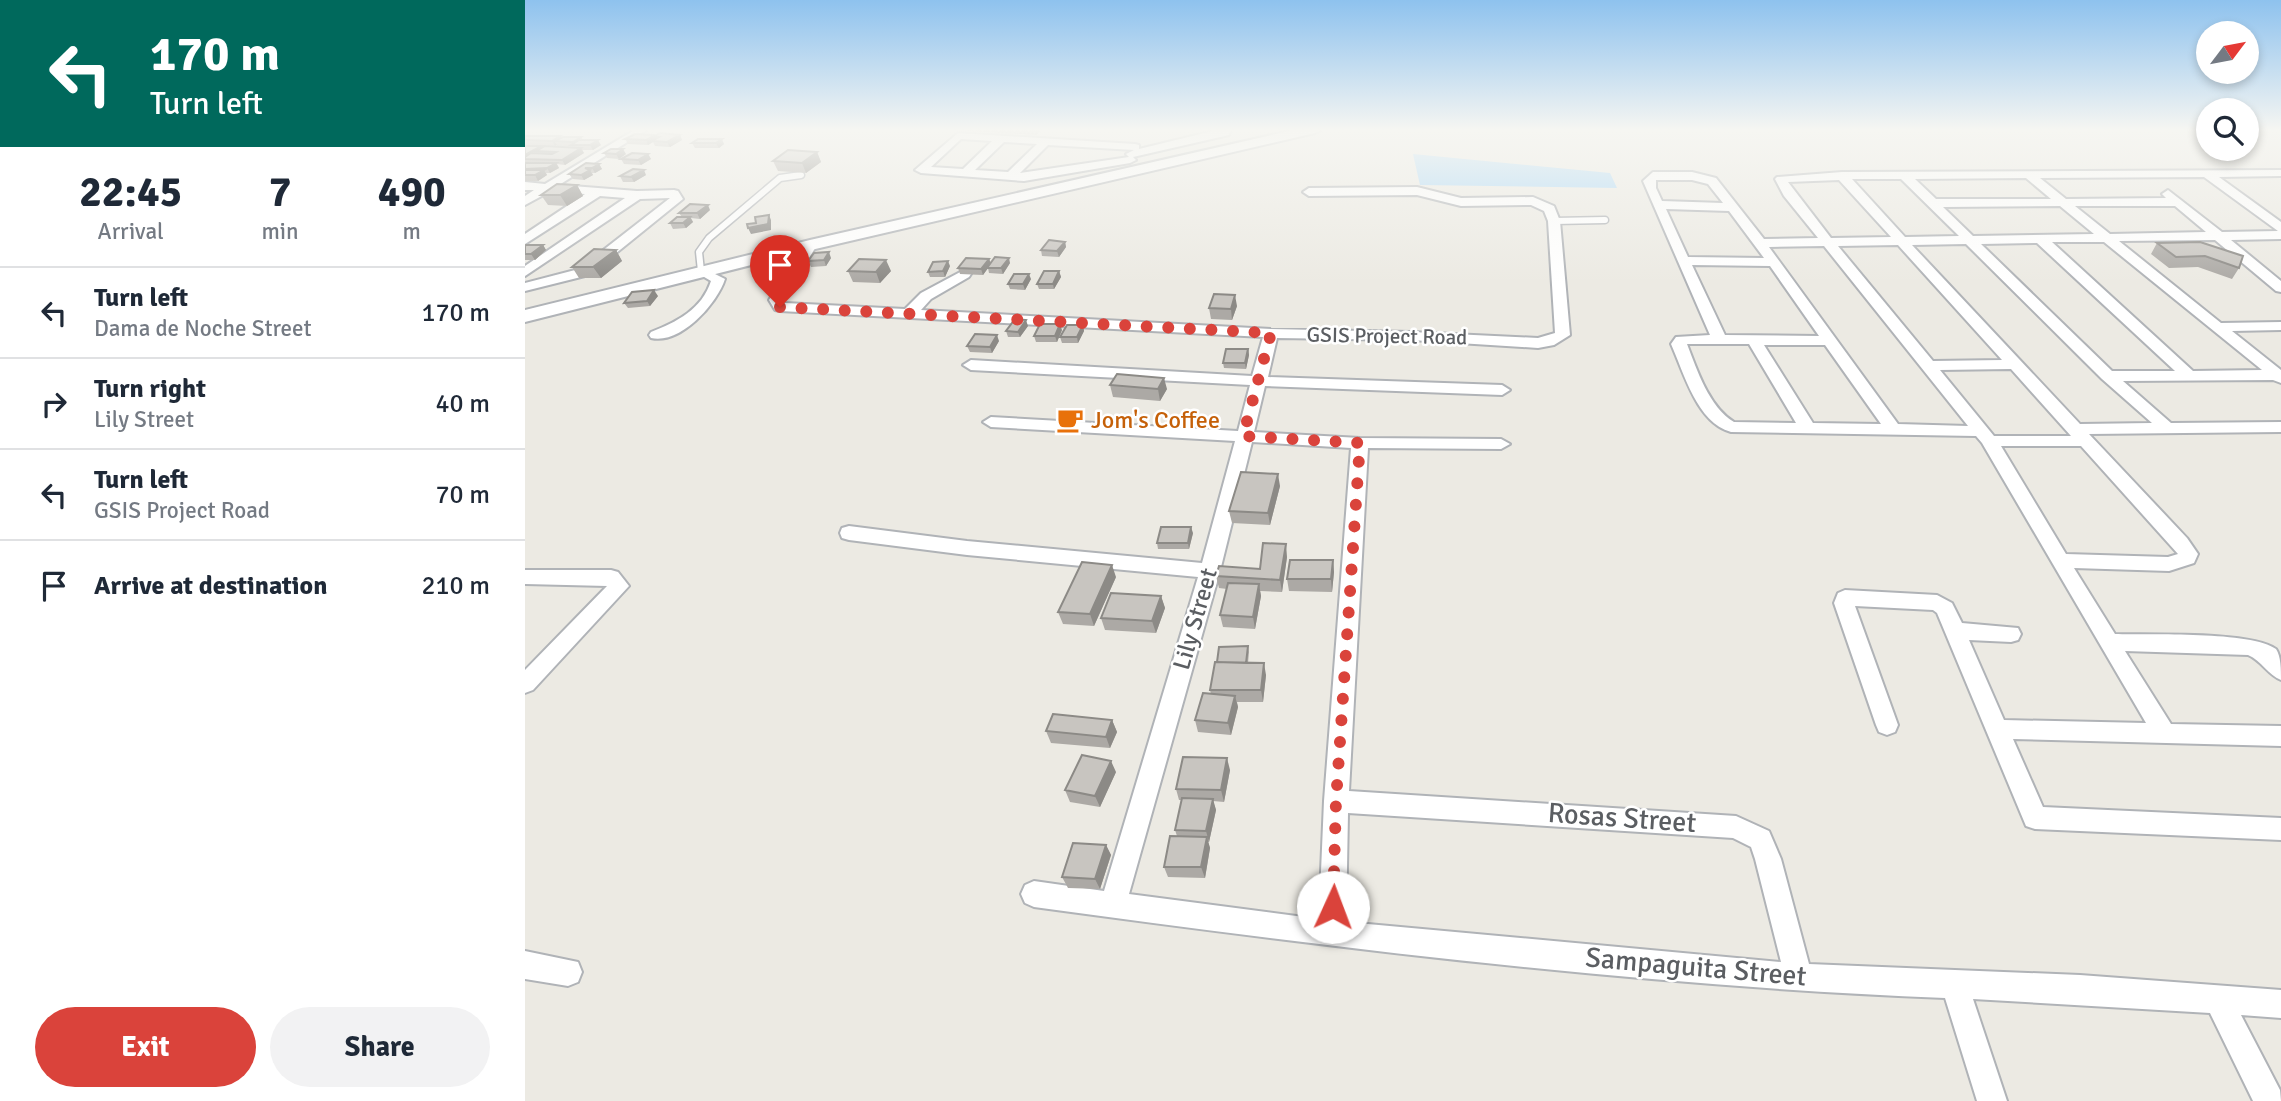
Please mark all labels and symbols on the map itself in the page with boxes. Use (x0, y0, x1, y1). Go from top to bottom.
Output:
north arrow (2196, 21, 2259, 84)
pin (750, 235, 810, 307)
street label: GSIS Project Road (1306, 322, 1468, 350)
cafe icon: Jom's Coffee (1055, 405, 1085, 435)
place label: Jom's Coffee (1091, 405, 1220, 435)
street label: Lily Street (1166, 565, 1224, 673)
street label: Rosas Street (1547, 796, 1698, 840)
position arrow (1296, 870, 1370, 944)
street label: Sampaguita Street (1584, 940, 1808, 994)

